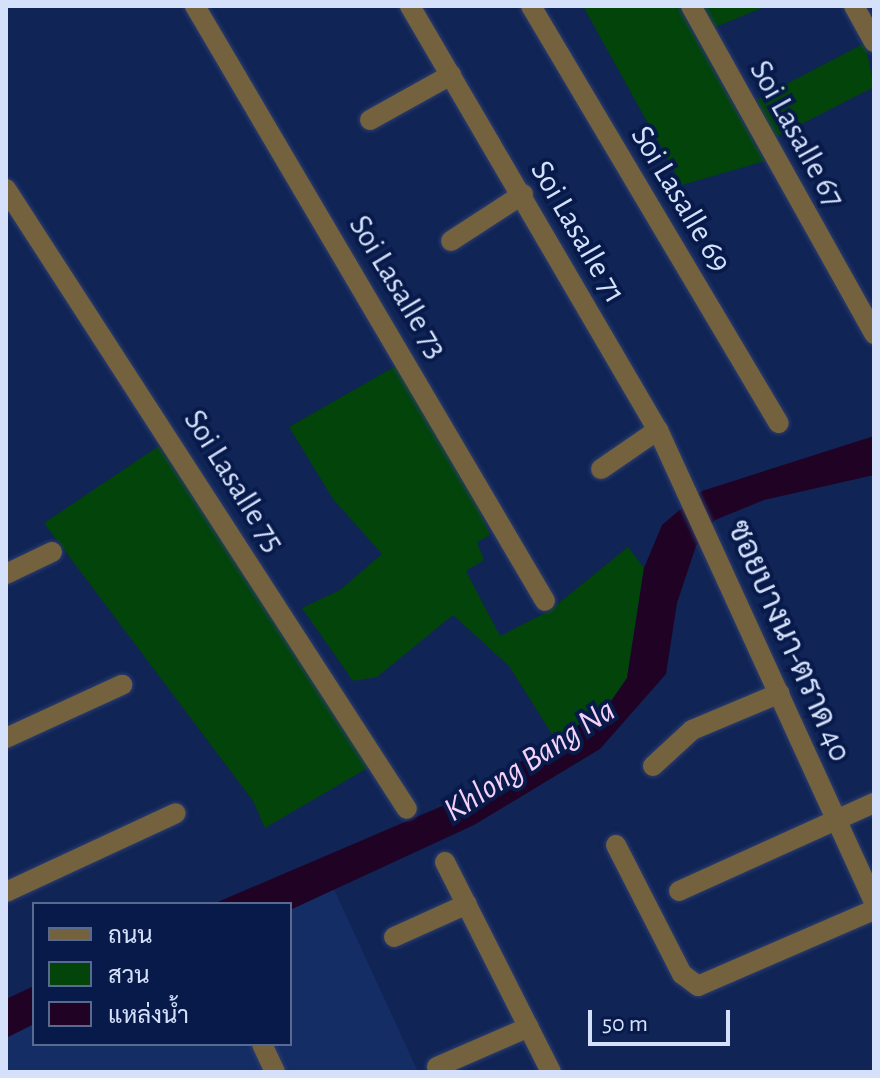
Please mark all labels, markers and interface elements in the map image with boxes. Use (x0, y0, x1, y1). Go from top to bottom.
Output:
street label: Soi Lasalle 67 (741, 54, 853, 214)
street label: Soi Lasalle 69 (622, 119, 740, 279)
street label: Soi Lasalle 71 (522, 154, 634, 310)
street label: Soi Lasalle 73 (340, 208, 456, 366)
street label: Soi Lasalle 75 (175, 403, 293, 559)
street label: ซอยบางนา-ตราด 40 (719, 514, 859, 768)
water label: Khlong Bang Na (437, 690, 623, 832)
legend (32, 902, 292, 1046)
text: ถนน (108, 924, 153, 948)
text: สวน (108, 964, 150, 988)
scale bar (592, 994, 734, 1044)
text: แหล่งน้ำ (108, 1004, 189, 1028)
text: 50 m (602, 1012, 648, 1036)

